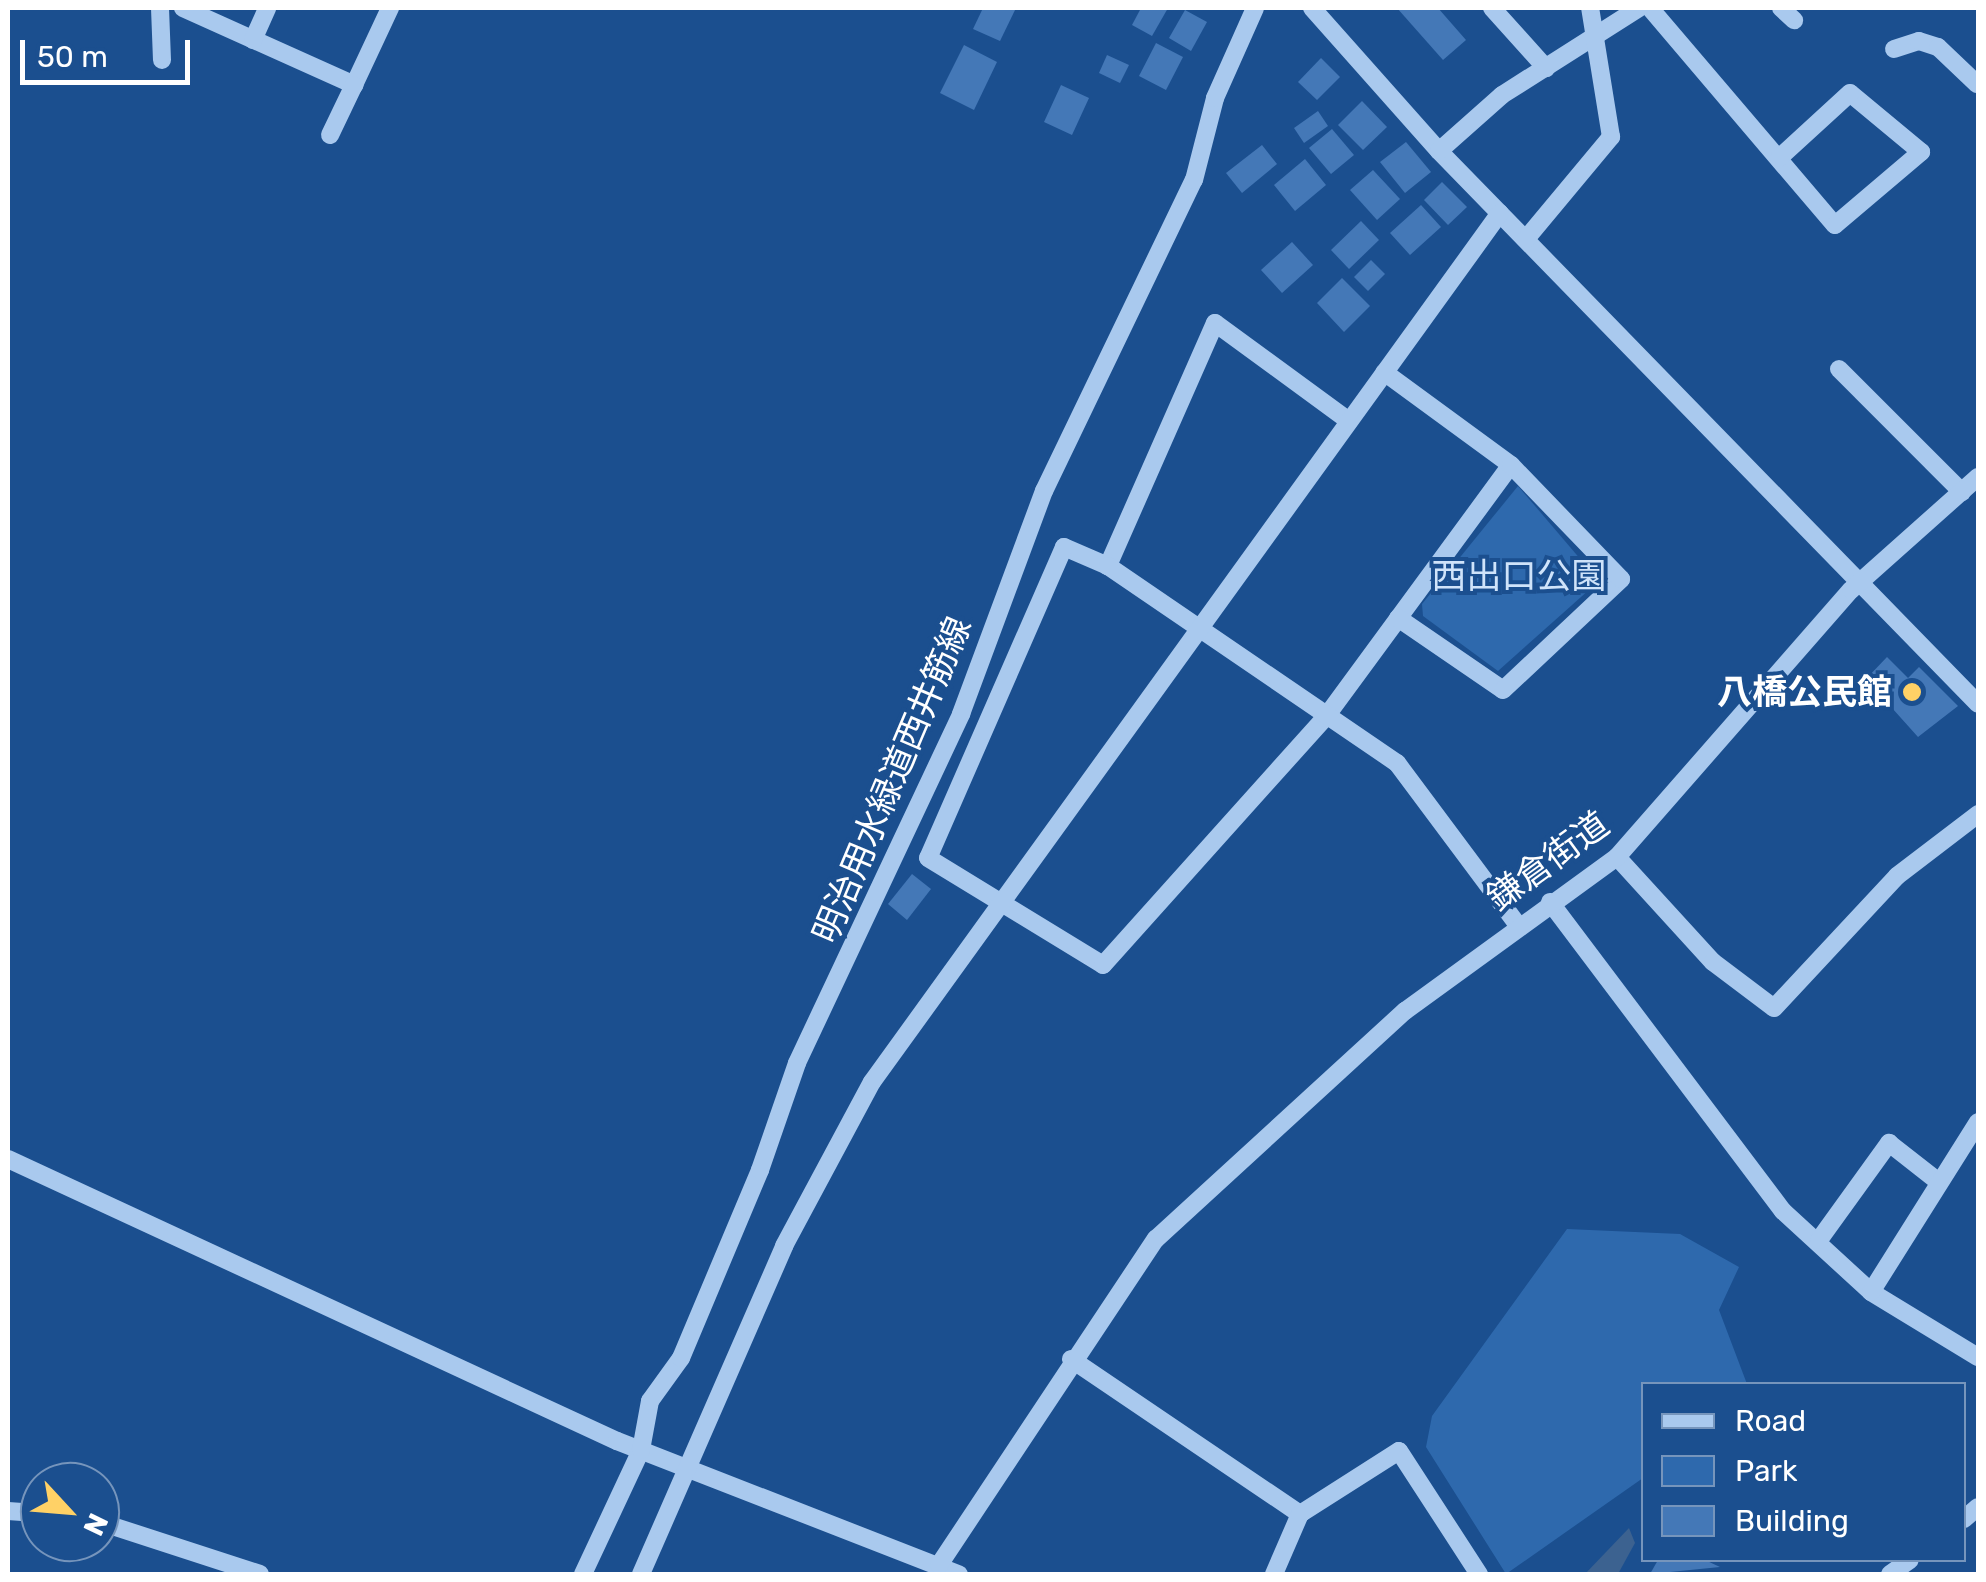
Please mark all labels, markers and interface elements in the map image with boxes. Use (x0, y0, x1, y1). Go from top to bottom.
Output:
scale bar (25, 20, 195, 82)
text: 50 m (37, 39, 108, 75)
park label: 西出口公園 (1432, 555, 1606, 597)
street label: 明治用水緑道西井筋線 (804, 611, 980, 949)
place label: 八橋公民館 (1717, 671, 1892, 713)
marker: 八橋公民館 (1901, 681, 1923, 703)
street label: 鎌倉街道 (1479, 803, 1617, 919)
legend (1641, 1382, 1966, 1562)
text: Road (1735, 1403, 1806, 1439)
text: Park (1735, 1453, 1797, 1489)
north arrow (20, 1462, 120, 1562)
text: Building (1735, 1503, 1849, 1539)
text: N (76, 1508, 115, 1541)

